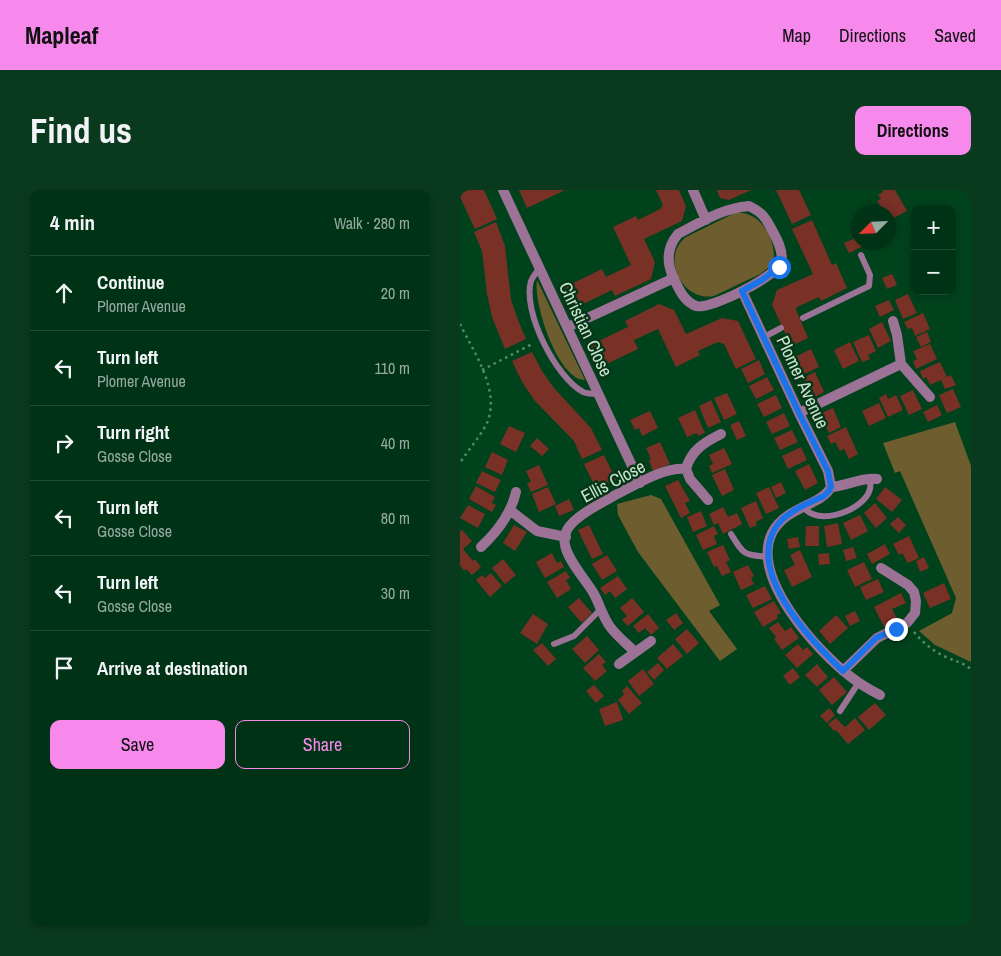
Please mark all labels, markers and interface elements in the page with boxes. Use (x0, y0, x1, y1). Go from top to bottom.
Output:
text: Mapleaf (25, 19, 98, 51)
text: Map (782, 23, 811, 48)
text: Directions (839, 23, 906, 48)
text: Saved (934, 23, 976, 48)
button: Directions (855, 106, 971, 155)
text: Find us (30, 107, 132, 154)
north arrow (851, 205, 896, 250)
map controls (911, 205, 956, 295)
button: + (911, 205, 956, 250)
text: 4 min (50, 208, 95, 237)
text: Walk · 280 m (334, 212, 410, 234)
button: − (911, 250, 956, 295)
route start (768, 256, 791, 279)
text: Continue (97, 269, 165, 295)
street label: Christian Close (553, 278, 619, 380)
icon: ahead (50, 279, 78, 307)
text: 20 m (381, 282, 410, 304)
text: Plomer Avenue (97, 295, 186, 317)
street label: Plomer Avenue (771, 331, 835, 433)
text: Turn left (97, 344, 158, 370)
icon: left (50, 354, 78, 382)
text: 110 m (374, 357, 410, 379)
text: Plomer Avenue (97, 370, 186, 392)
text: Turn right (97, 419, 169, 445)
icon: right (50, 429, 78, 457)
text: 40 m (381, 432, 410, 454)
text: Gosse Close (97, 445, 172, 467)
street label: Ellis Close (576, 454, 650, 508)
text: Turn left (97, 494, 158, 520)
icon: left (50, 504, 78, 532)
text: 80 m (381, 507, 410, 529)
text: Gosse Close (97, 520, 172, 542)
text: Turn left (97, 569, 158, 595)
icon: left (50, 579, 78, 607)
text: 30 m (381, 582, 410, 604)
text: Gosse Close (97, 595, 172, 617)
route end (885, 618, 908, 641)
icon: arrive (50, 654, 78, 682)
text: Arrive at destination (97, 655, 248, 681)
button: Save (50, 720, 225, 769)
button: Share (235, 720, 410, 769)

